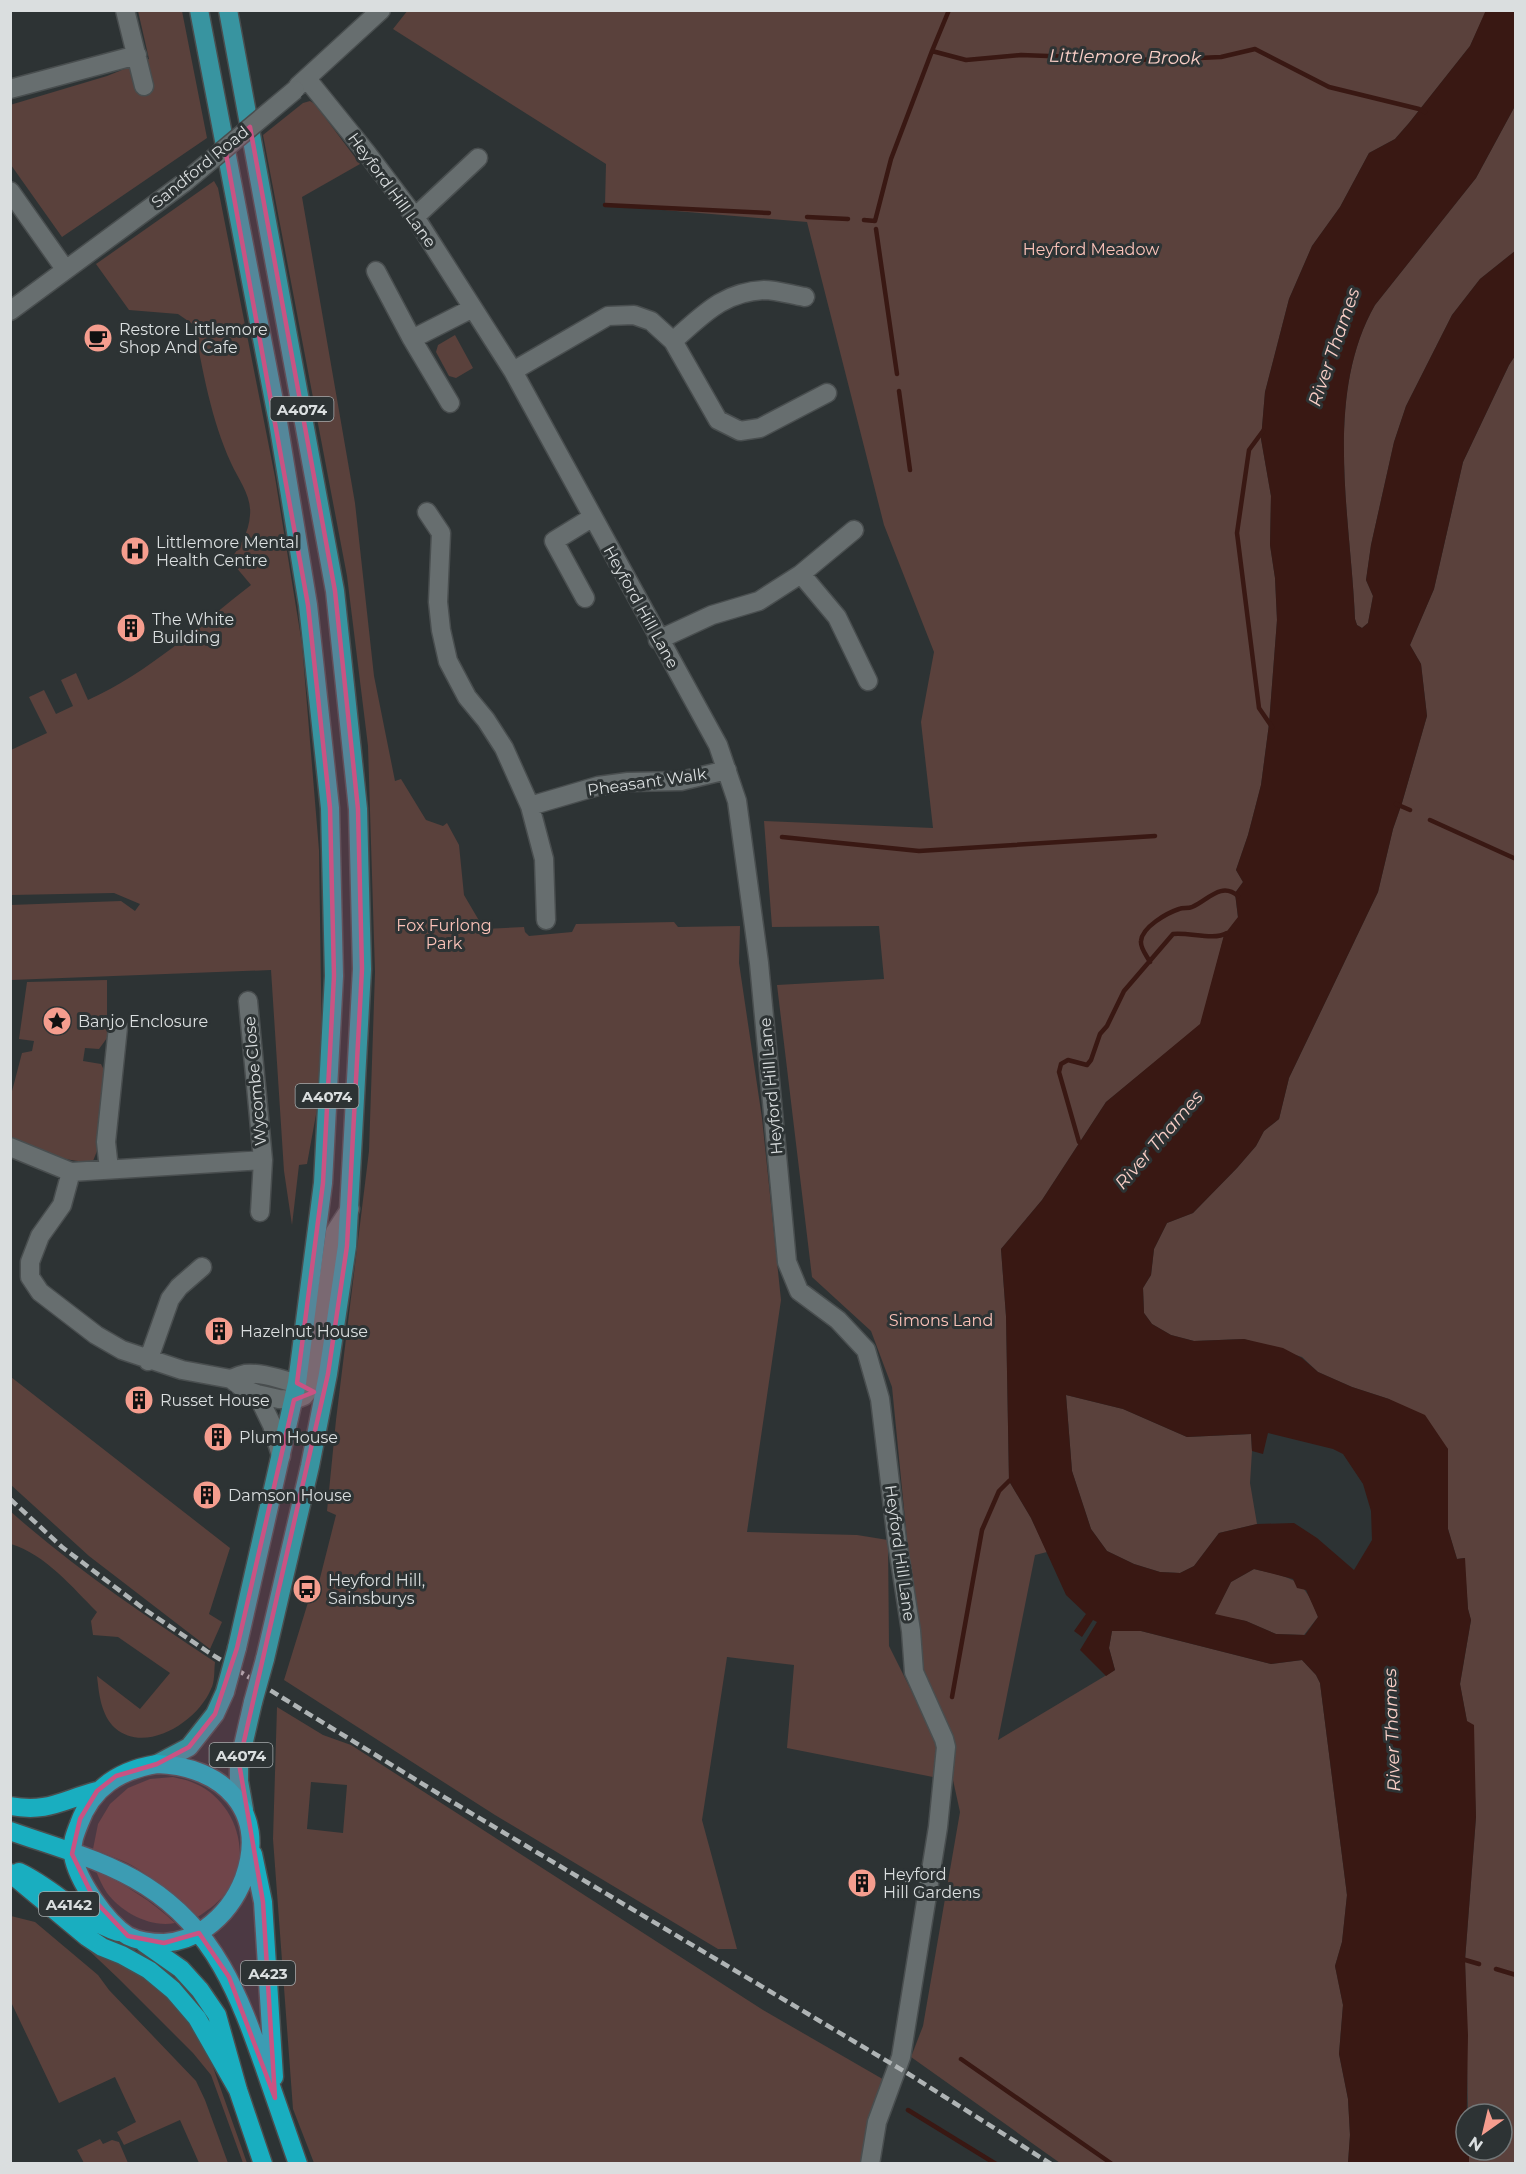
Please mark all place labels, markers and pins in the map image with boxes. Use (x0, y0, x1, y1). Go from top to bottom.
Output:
place label: Restore Littlemore Shop And Cafe (119, 320, 268, 357)
cafe icon: Restore Littlemore Shop And Cafe (82, 322, 114, 354)
place label: Littlemore Mental Health Centre (156, 533, 299, 570)
hospital icon: Littlemore Mental Health Centre (119, 535, 151, 567)
place label: The White Building (152, 610, 234, 647)
building icon: The White Building (115, 612, 147, 644)
place icon: Banjo Enclosure (41, 1005, 73, 1037)
place label: Banjo Enclosure (78, 1012, 208, 1031)
building icon: Hazelnut House (203, 1315, 235, 1347)
place label: Hazelnut House (240, 1322, 368, 1341)
building icon: Russet House (123, 1384, 155, 1416)
place label: Russet House (160, 1391, 270, 1410)
building icon: Plum House (202, 1421, 234, 1453)
place label: Plum House (239, 1428, 338, 1447)
building icon: Damson House (191, 1479, 223, 1511)
place label: Damson House (228, 1486, 352, 1505)
place label: Heyford Hill, Sainsburys (328, 1571, 425, 1608)
bus stop icon: Heyford Hill, Sainsburys (291, 1573, 323, 1605)
place label: Heyford Hill Gardens (883, 1865, 980, 1902)
building icon: Heyford Hill Gardens (846, 1867, 878, 1899)

